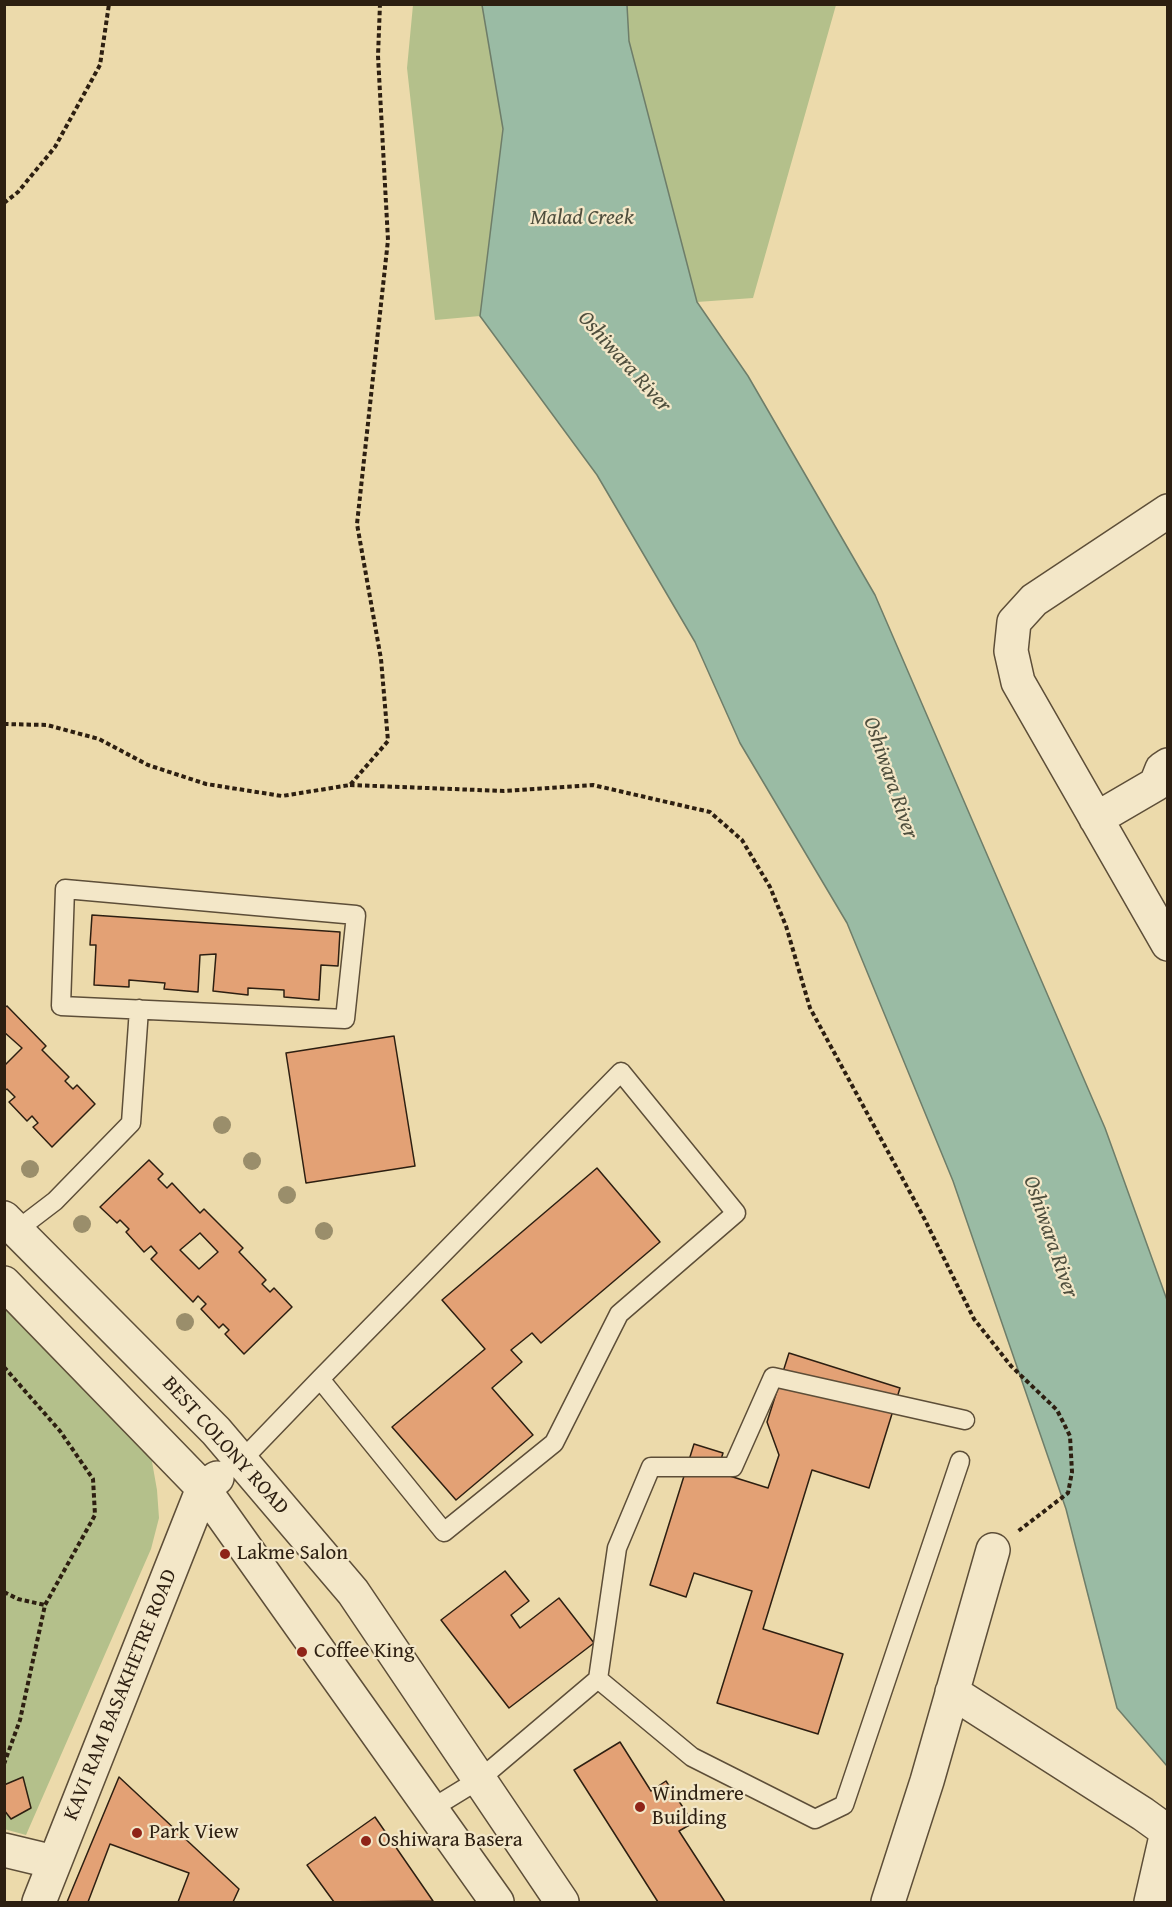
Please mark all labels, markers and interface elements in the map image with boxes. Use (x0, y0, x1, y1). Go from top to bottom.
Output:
water label: Malad Creek (530, 205, 634, 231)
water label: Oshiwara River (571, 306, 677, 418)
water label: Oshiwara River (857, 713, 923, 843)
water label: Oshiwara River (1017, 1172, 1083, 1302)
street label: BEST COLONY ROAD (156, 1372, 294, 1520)
place label: Lakme Salon (237, 1541, 348, 1567)
marker: Lakme Salon (218, 1547, 232, 1561)
street label: KAVI RAM BASAKHETRE ROAD (59, 1566, 183, 1824)
place label: Coffee King (314, 1639, 414, 1665)
marker: Coffee King (295, 1645, 309, 1659)
place label: Windmere Building (652, 1782, 744, 1832)
marker: Windmere Building (633, 1800, 647, 1814)
place label: Park View (149, 1820, 239, 1846)
marker: Park View (130, 1826, 144, 1840)
place label: Oshiwara Basera (378, 1828, 523, 1854)
marker: Oshiwara Basera (359, 1834, 373, 1848)

